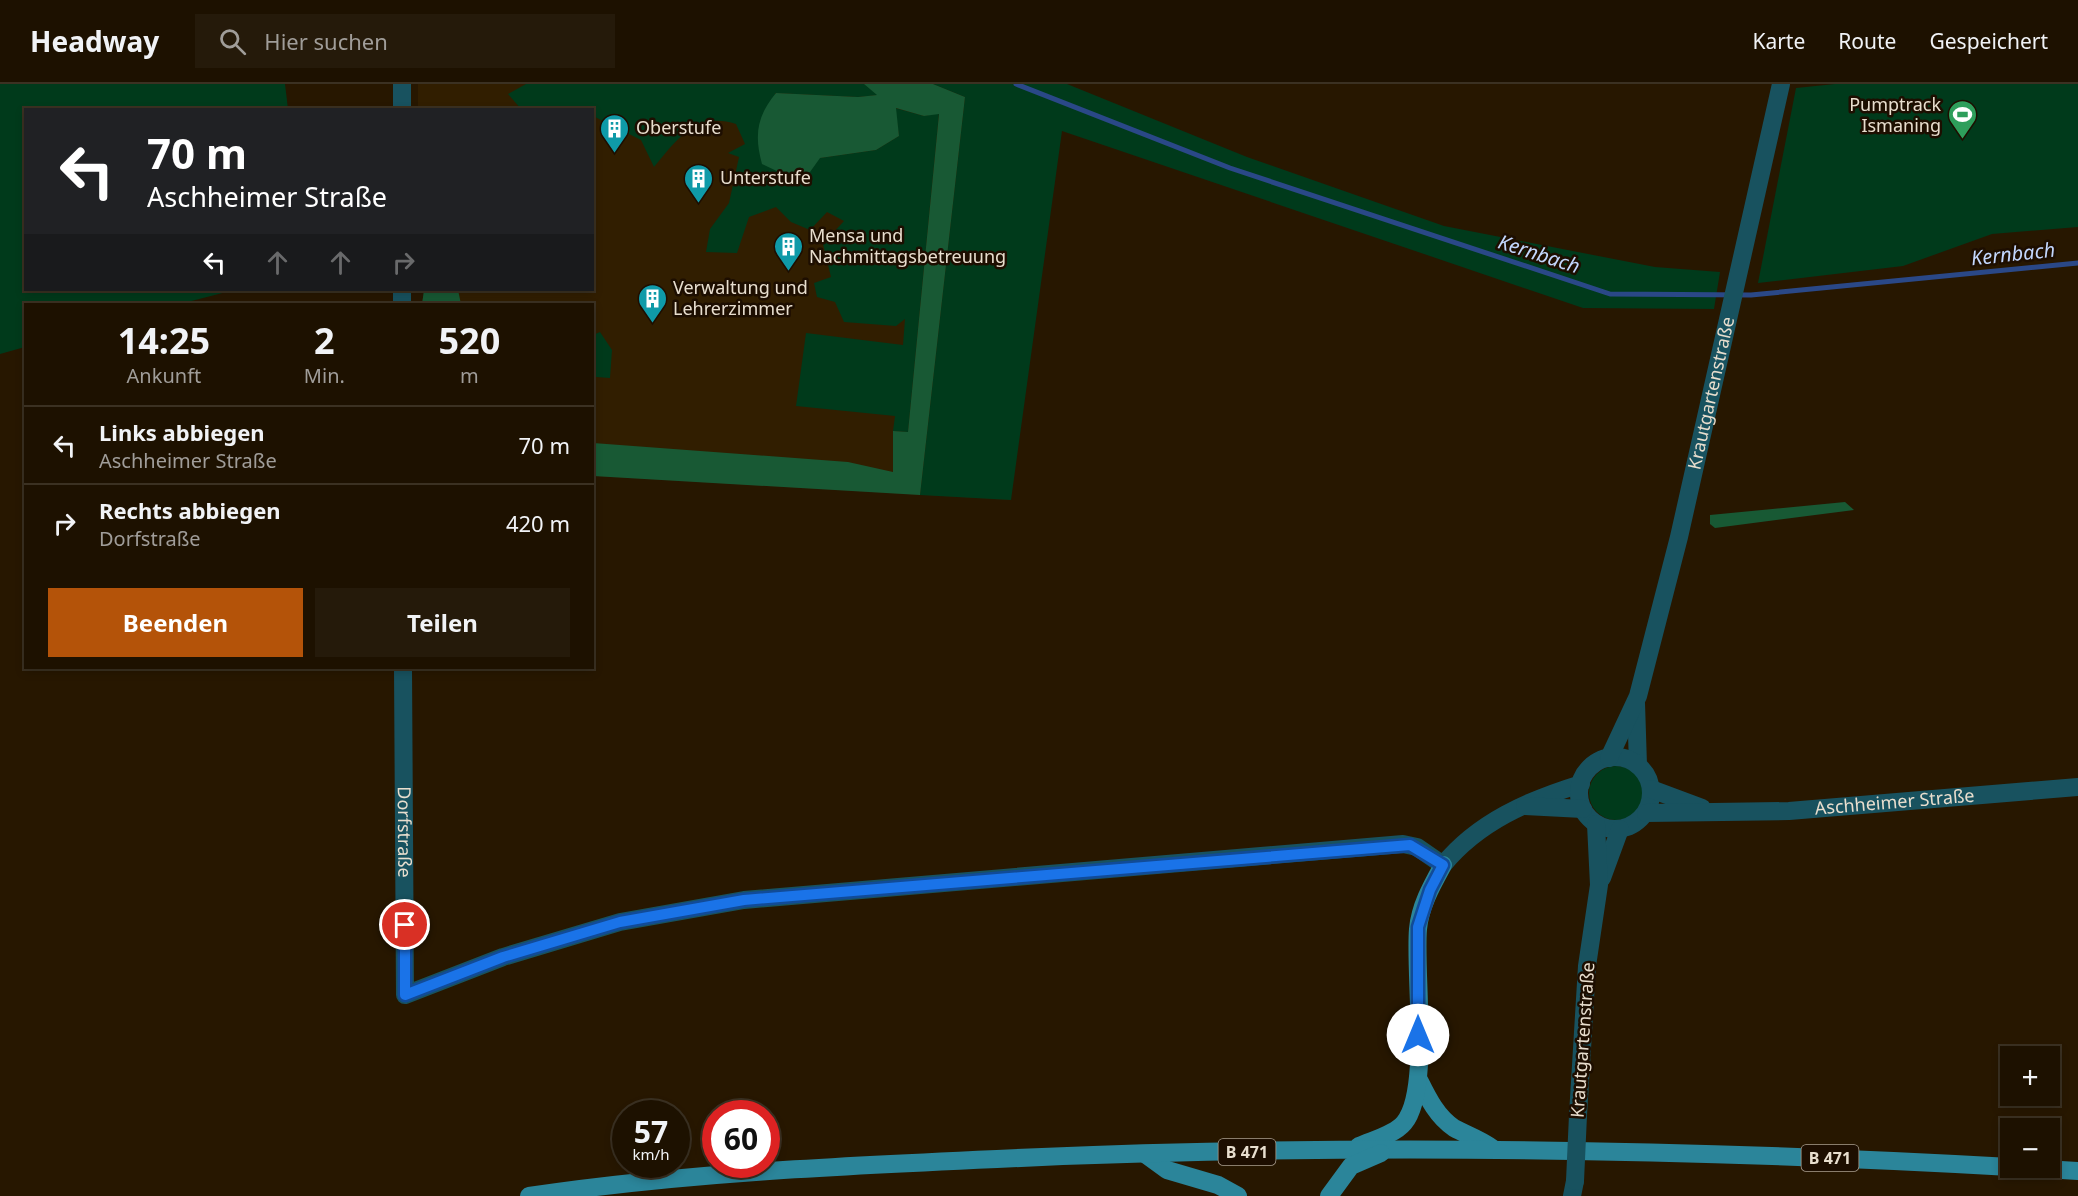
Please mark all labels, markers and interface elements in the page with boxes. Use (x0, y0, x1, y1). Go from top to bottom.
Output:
search box (195, 14, 615, 68)
text: Headway (30, 22, 159, 60)
icon: search (216, 25, 249, 58)
text: Hier suchen (264, 26, 388, 56)
text: Karte (1752, 27, 1805, 55)
text: Route (1838, 27, 1896, 55)
text: Gespeichert (1929, 27, 2048, 55)
place label: Pumptrack Ismaning (1849, 92, 1941, 137)
sports icon: Pumptrack Ismaning (1946, 99, 1978, 141)
building icon: Oberstufe (599, 112, 631, 154)
place label: Oberstufe (636, 115, 721, 139)
text: 70 m (147, 124, 247, 181)
icon: left (48, 132, 126, 210)
building icon: Unterstufe (683, 162, 715, 204)
place label: Unterstufe (720, 165, 811, 189)
text: Aschheimer Straße (147, 178, 387, 215)
place label: Mensa und Nachmittagsbetreuung (809, 223, 1006, 268)
water label: Kernbach (1495, 228, 1583, 279)
building icon: Mensa und Nachmittagsbetreuung (772, 230, 804, 272)
water label: Kernbach (1970, 236, 2056, 271)
icon: left (198, 246, 231, 279)
icon: ahead (261, 246, 294, 279)
icon: ahead (324, 246, 357, 279)
icon: right (387, 246, 420, 279)
place label: Verwaltung und Lehrerzimmer (673, 275, 808, 320)
building icon: Verwaltung und Lehrerzimmer (636, 282, 668, 324)
street label: Krautgartenstraße (1682, 314, 1739, 472)
text: 14:25 (118, 316, 210, 365)
text: 2 (314, 316, 335, 365)
text: 520 (439, 316, 500, 365)
text: Ankunft (127, 362, 201, 389)
text: Min. (304, 362, 345, 389)
text: m (460, 362, 479, 389)
text: Links abbiegen (99, 417, 265, 447)
icon: left (48, 429, 81, 462)
text: 70 m (519, 430, 570, 460)
text: Aschheimer Straße (99, 447, 277, 474)
text: Rechts abbiegen (99, 495, 281, 525)
icon: right (48, 507, 81, 540)
text: 420 m (506, 508, 570, 538)
text: Dorfstraße (99, 525, 201, 552)
button: Beenden (48, 588, 303, 657)
button: Teilen (315, 588, 570, 657)
street label: Aschheimer Straße (1814, 783, 1975, 820)
street label: Dorfstraße (393, 786, 417, 878)
pin (379, 899, 430, 950)
icon: arrive (388, 908, 421, 941)
street label: Krautgartenstraße (1565, 961, 1599, 1119)
position arrow (1386, 1003, 1450, 1067)
map controls (2000, 1046, 2060, 1178)
button: + (2000, 1046, 2060, 1106)
speed limit sign: 60 (702, 1100, 780, 1178)
text: 57 (634, 1111, 668, 1152)
button: − (2000, 1118, 2060, 1178)
road number: B 471 (1218, 1139, 1276, 1165)
text: km/h (633, 1144, 669, 1164)
road number: B 471 (1802, 1145, 1858, 1171)

